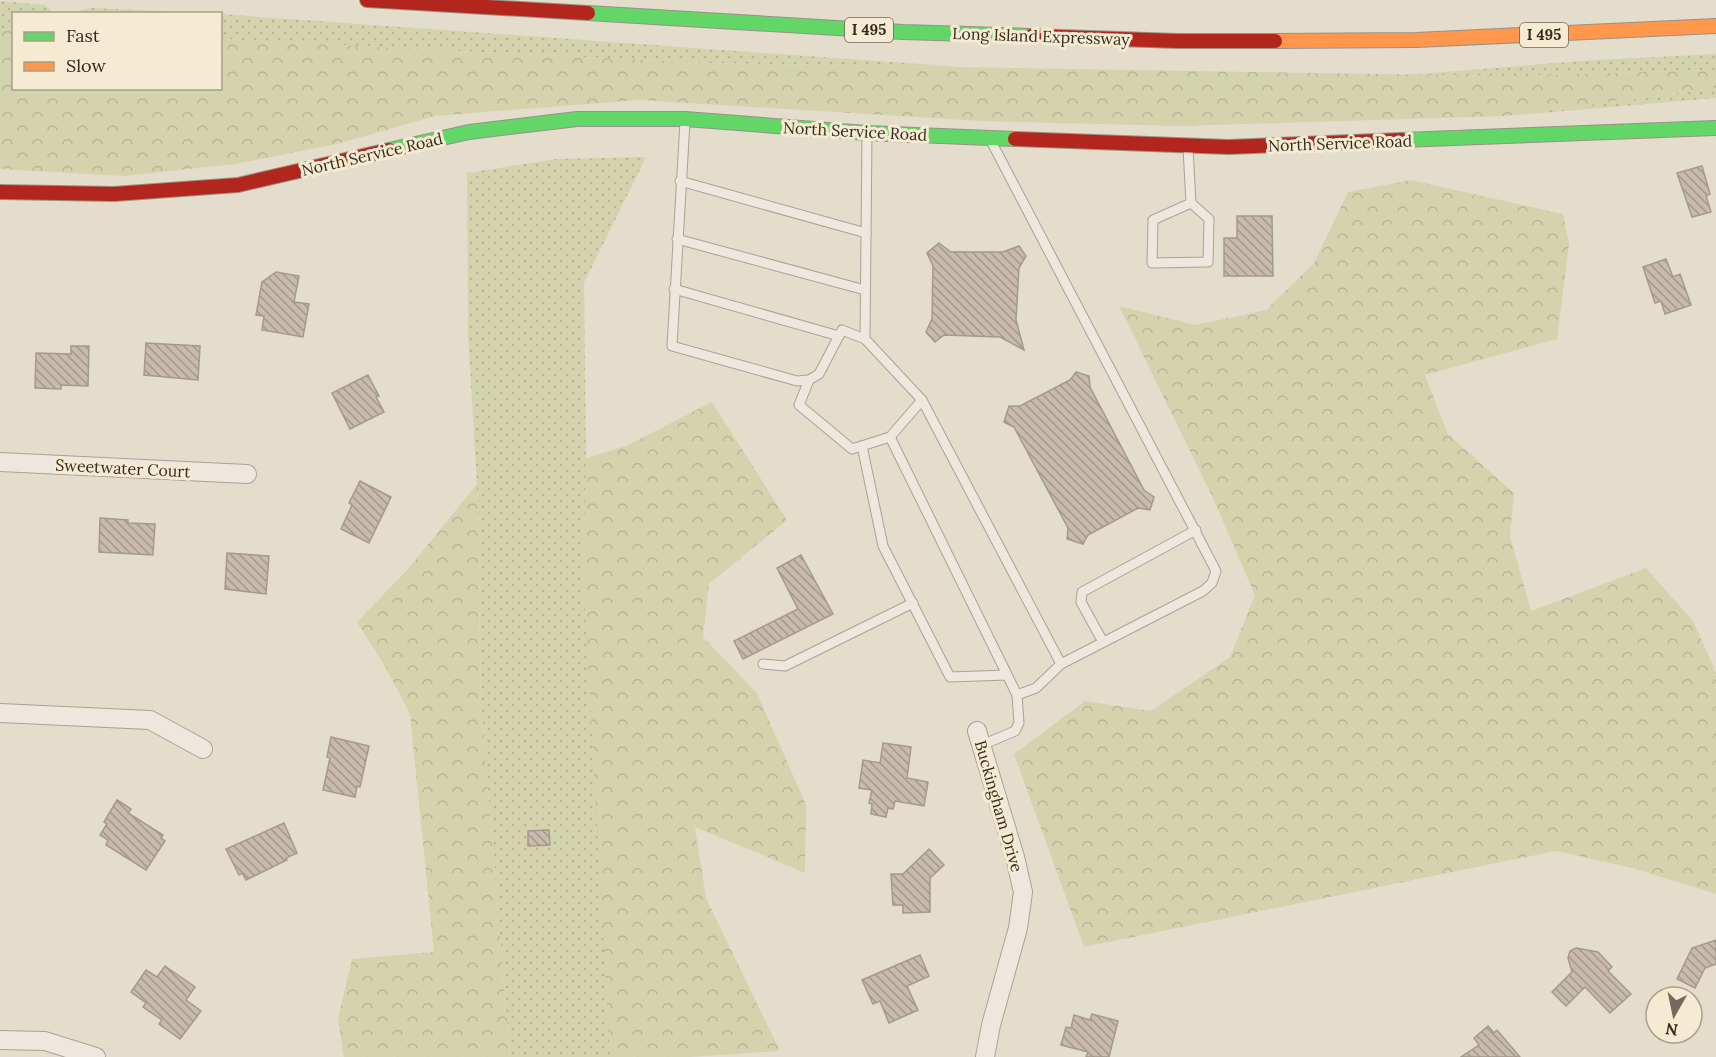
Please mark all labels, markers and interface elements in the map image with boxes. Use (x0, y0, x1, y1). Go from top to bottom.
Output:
legend (12, 12, 222, 90)
road number: I 495 (845, 18, 893, 42)
street label: Long Island Expressway (952, 23, 1131, 49)
road number: I 495 (1520, 23, 1568, 47)
text: Fast (66, 24, 100, 47)
text: Slow (66, 54, 106, 77)
street label: North Service Road (782, 117, 928, 145)
street label: North Service Road (299, 128, 445, 180)
street label: North Service Road (1268, 130, 1413, 156)
street label: Sweetwater Court (55, 454, 192, 482)
street label: Buckingham Drive (971, 738, 1027, 875)
north arrow (1644, 985, 1704, 1045)
text: N (1664, 1019, 1679, 1041)

